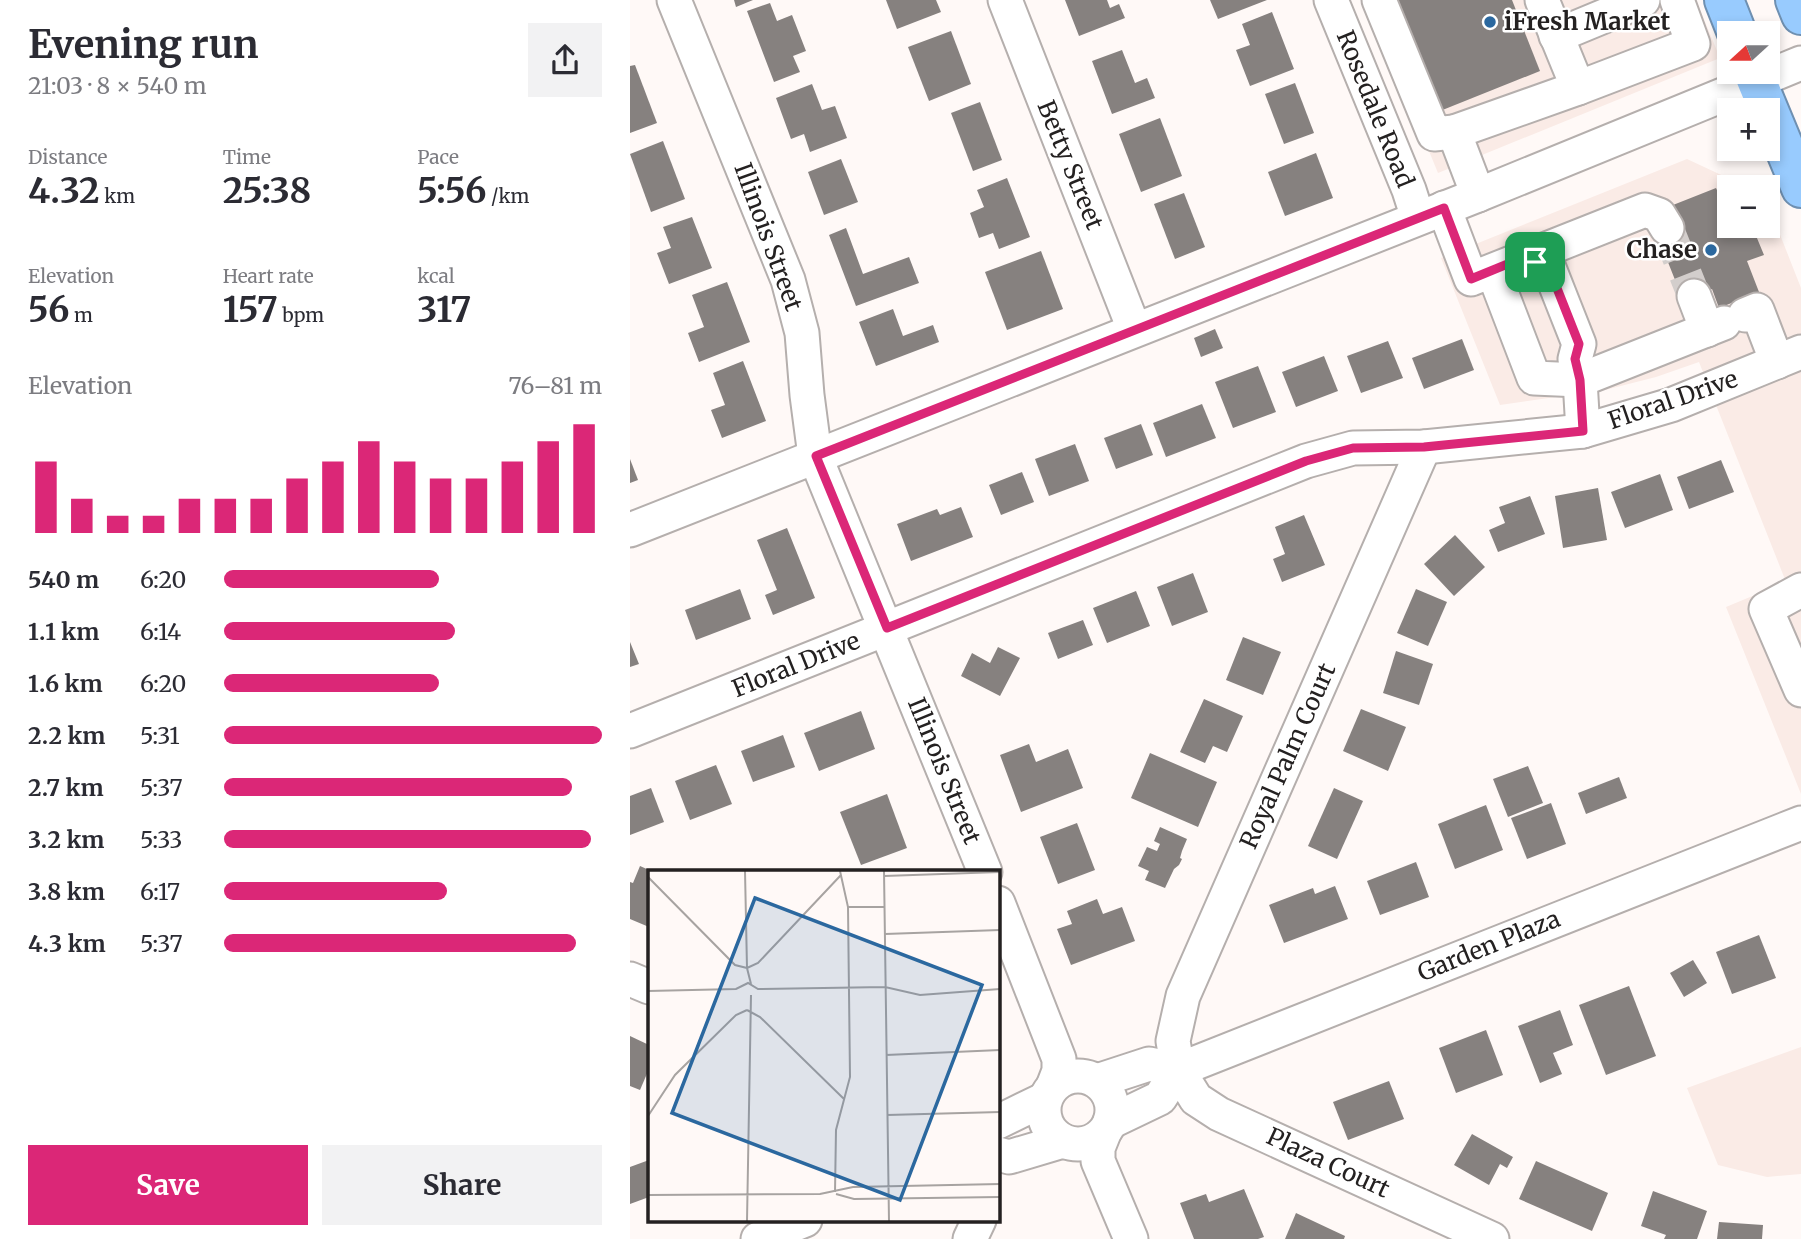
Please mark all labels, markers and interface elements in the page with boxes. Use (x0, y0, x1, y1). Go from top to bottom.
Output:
place label: iFresh Market (1504, 6, 1670, 37)
marker: iFresh Market (1482, 14, 1498, 30)
text: Evening run (28, 21, 259, 68)
north arrow (1717, 21, 1780, 84)
map controls (1717, 21, 1780, 238)
button: share (528, 23, 602, 97)
street label: Rosedale Road (1330, 26, 1421, 192)
text: 21:03 · 8 × 540 m (28, 71, 207, 100)
street label: Betty Street (1031, 96, 1111, 235)
button: + (1717, 98, 1780, 161)
text: Distance (28, 145, 107, 169)
text: Time (223, 145, 271, 169)
text: Pace (417, 145, 459, 169)
street label: Illinois Street (727, 159, 810, 316)
text: 4.32 (28, 169, 100, 213)
text: 25:38 (223, 169, 311, 213)
text: 5:56 (417, 169, 487, 213)
button: − (1717, 175, 1780, 238)
text: km (100, 184, 135, 208)
text: /km (487, 184, 529, 208)
pin (1505, 232, 1565, 292)
place label: Chase (1626, 234, 1697, 265)
marker: Chase (1703, 242, 1719, 258)
icon: arrive (1516, 243, 1554, 281)
text: Elevation (28, 264, 114, 288)
text: Heart rate (223, 264, 314, 288)
text: kcal (417, 264, 455, 288)
text: 56 (28, 288, 70, 332)
text: 157 (223, 288, 278, 332)
text: 317 (417, 288, 471, 332)
text: m (70, 303, 93, 327)
text: bpm (278, 303, 324, 327)
street label: Floral Drive (1604, 363, 1742, 436)
text: Elevation (28, 371, 132, 400)
text: 76–81 m (509, 371, 602, 400)
text: 540 m (28, 565, 99, 594)
text: 6:20 (140, 565, 186, 594)
text: 1.1 km (28, 617, 99, 646)
text: 6:14 (140, 617, 181, 646)
street label: Floral Drive (727, 625, 864, 704)
street label: Royal Palm Court (1233, 658, 1343, 853)
text: 1.6 km (28, 669, 103, 698)
text: 6:20 (140, 669, 186, 698)
street label: Illinois Street (901, 693, 988, 849)
text: 2.2 km (28, 721, 106, 750)
text: 5:31 (140, 721, 180, 750)
text: 2.7 km (28, 773, 104, 802)
text: 5:37 (140, 773, 183, 802)
text: 3.2 km (28, 825, 105, 854)
text: 5:33 (140, 825, 182, 854)
inset map (648, 870, 999, 1222)
text: 3.8 km (28, 877, 105, 906)
text: 6:17 (140, 877, 180, 906)
street label: Garden Plaza (1413, 903, 1565, 988)
text: 4.3 km (28, 929, 106, 958)
text: 5:37 (140, 929, 183, 958)
street label: Plaza Court (1262, 1121, 1395, 1205)
button: Save (28, 1145, 308, 1225)
button: Share (322, 1145, 602, 1225)

